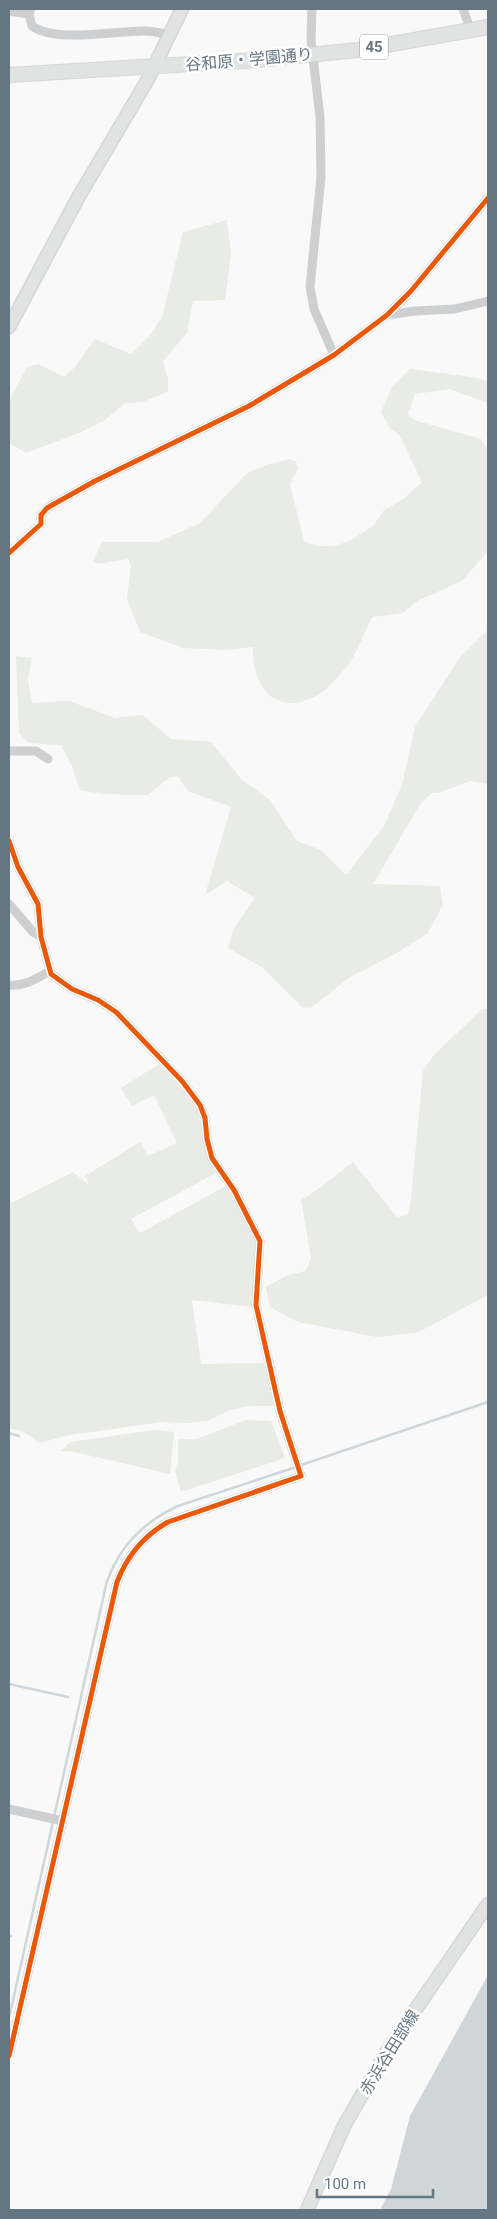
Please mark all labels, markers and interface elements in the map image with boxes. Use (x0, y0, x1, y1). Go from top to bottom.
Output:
road number: 45 (360, 34, 388, 60)
street label: 谷和原・学園通り (184, 44, 314, 75)
street label: 赤浜谷田部線 (356, 2007, 423, 2098)
scale bar (317, 2166, 433, 2198)
text: 100 m (324, 2175, 366, 2193)

